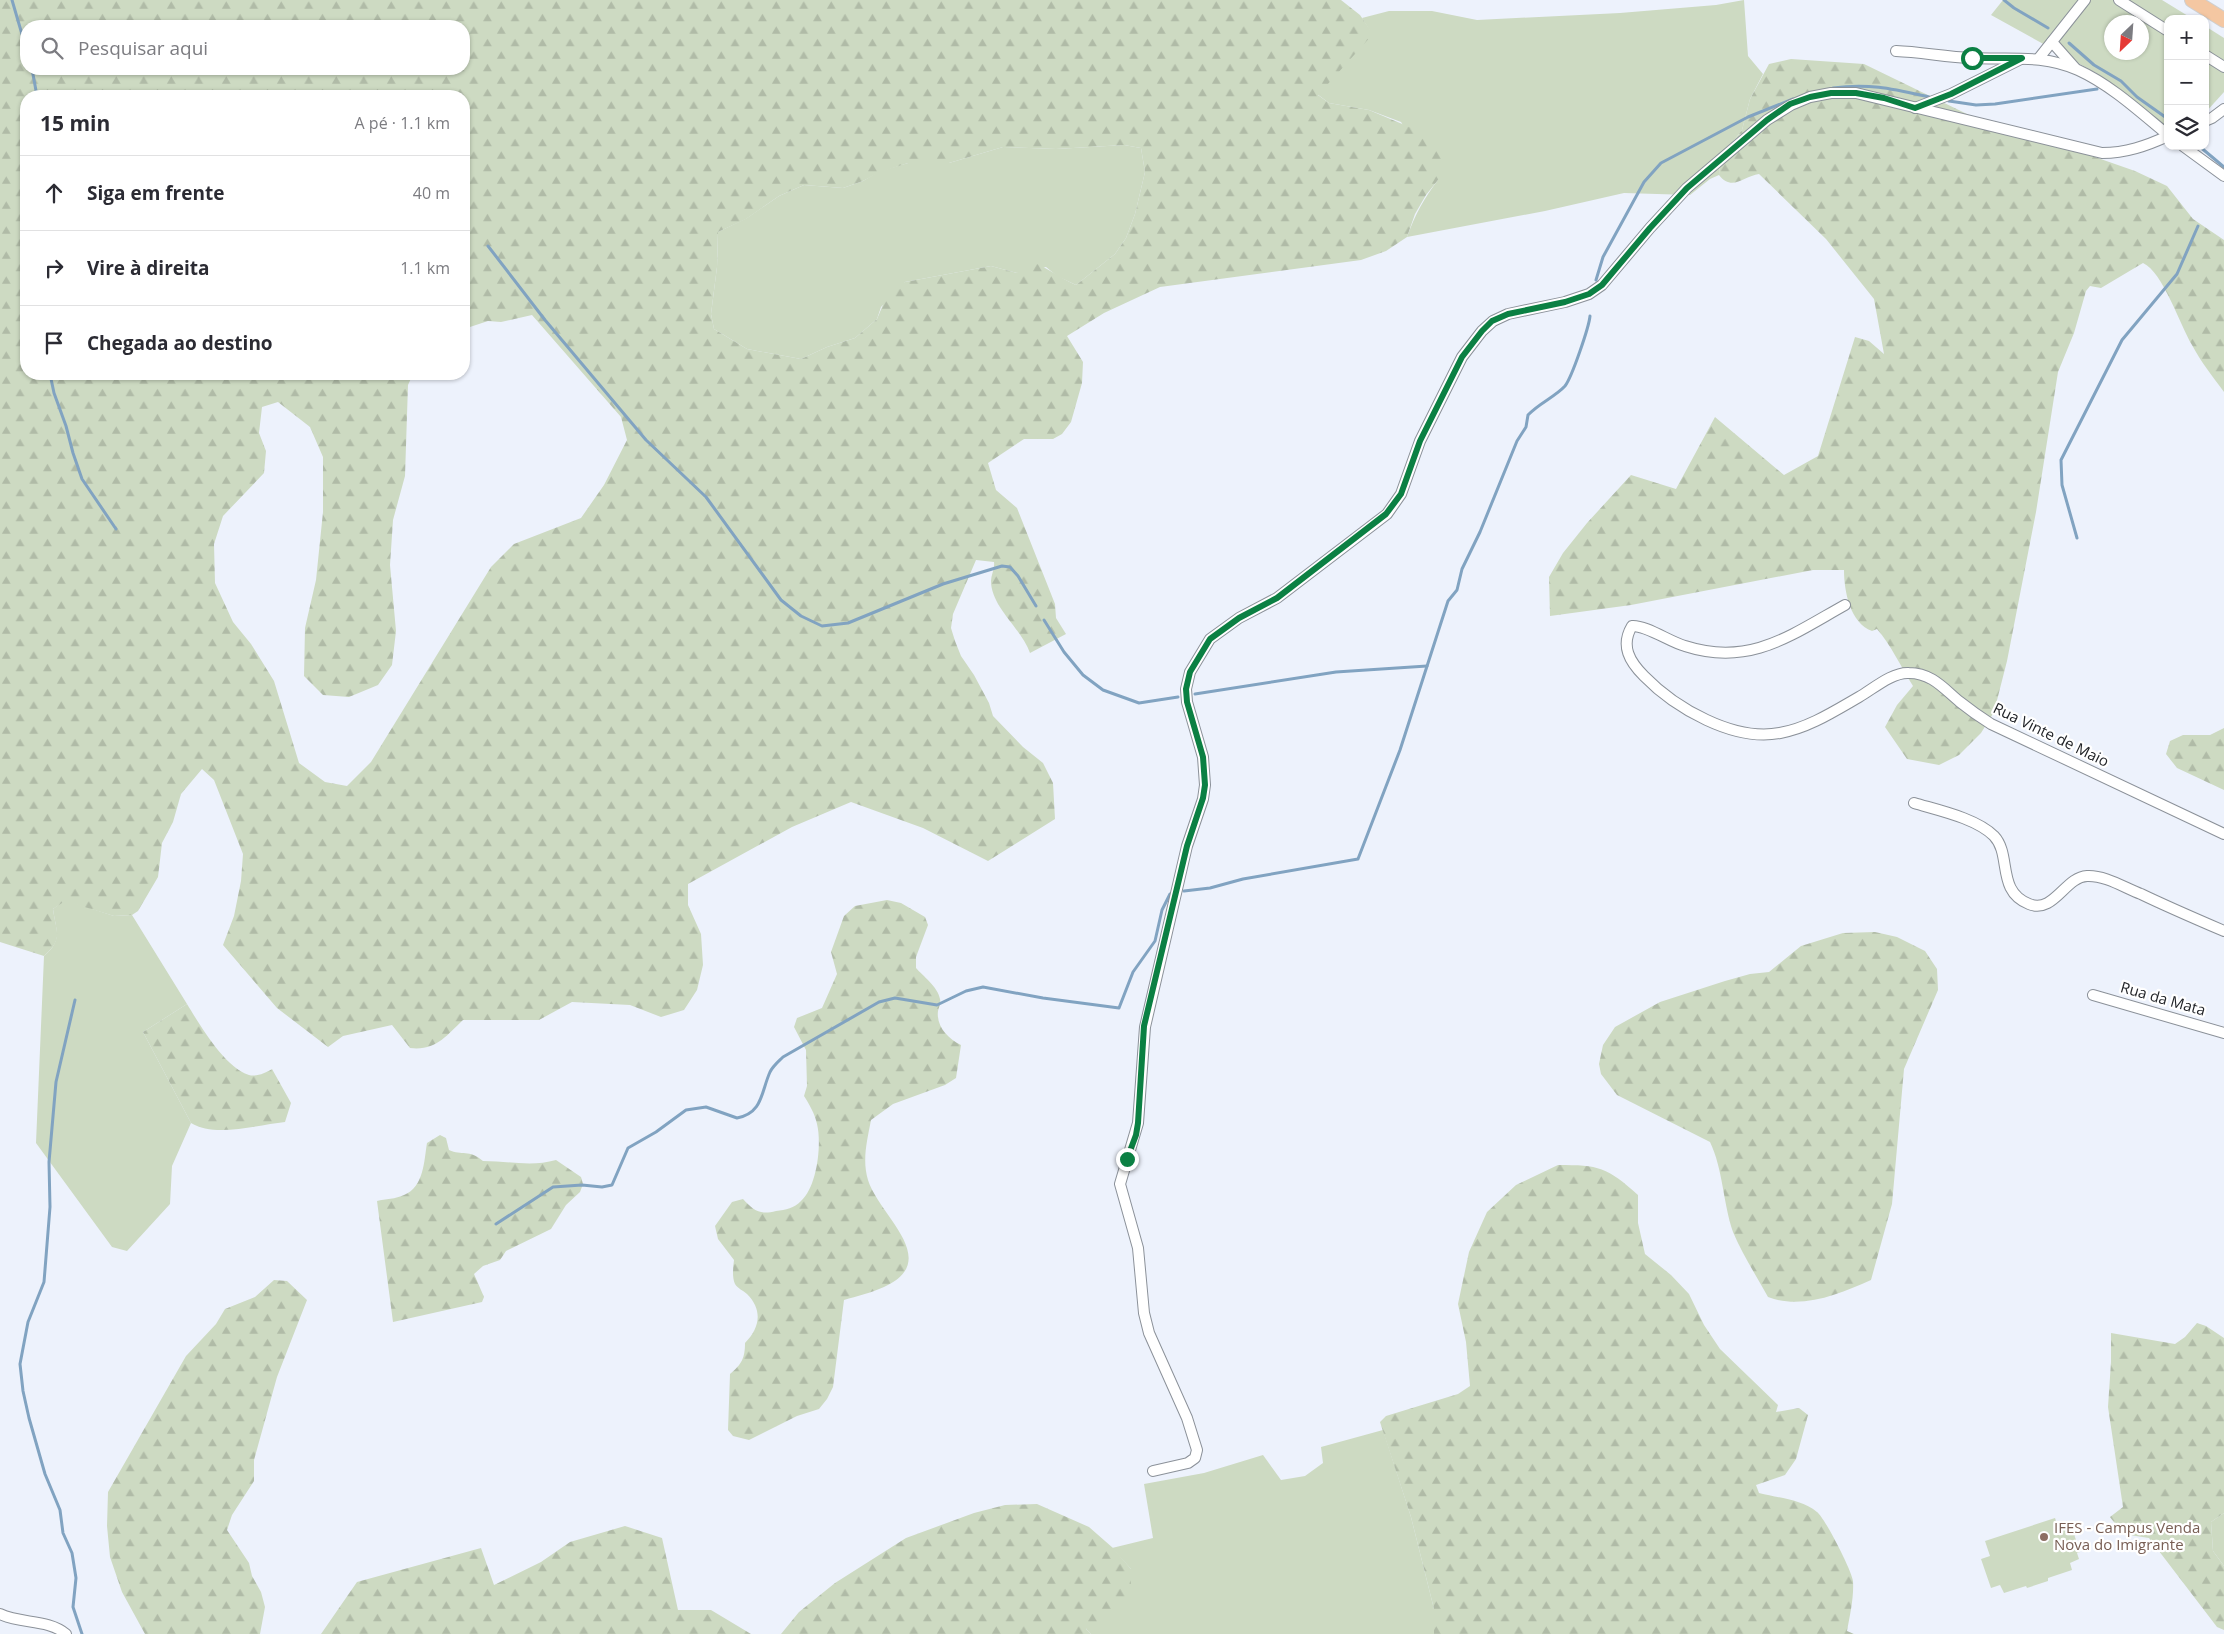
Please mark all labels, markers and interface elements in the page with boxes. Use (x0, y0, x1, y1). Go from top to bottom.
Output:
north arrow (2104, 15, 2149, 60)
map controls (2164, 15, 2209, 150)
button: + (2164, 15, 2209, 60)
search box (20, 20, 470, 75)
icon: search (38, 34, 66, 62)
text: Pesquisar aqui (78, 35, 208, 61)
route start (1961, 47, 1984, 70)
button: − (2164, 60, 2209, 105)
button: layers (2164, 105, 2209, 150)
text: 15 min (40, 109, 110, 137)
text: A pé · 1.1 km (355, 112, 450, 134)
icon: ahead (40, 179, 68, 207)
text: Siga em frente (87, 180, 224, 206)
text: 40 m (413, 182, 450, 204)
icon: right (40, 254, 68, 282)
text: Vire à direita (87, 255, 210, 281)
text: 1.1 km (400, 257, 450, 279)
icon: arrive (40, 329, 68, 357)
text: Chegada ao destino (87, 330, 273, 356)
street label: Rua Vinte de Maio (1990, 697, 2113, 771)
street label: Rua da Mata (2118, 976, 2208, 1020)
route end (1116, 1148, 1139, 1171)
place label: IFES - Campus Venda Nova do Imigrante (2054, 1517, 2200, 1554)
marker: IFES - Campus Venda Nova do Imigrante (2038, 1531, 2050, 1543)

